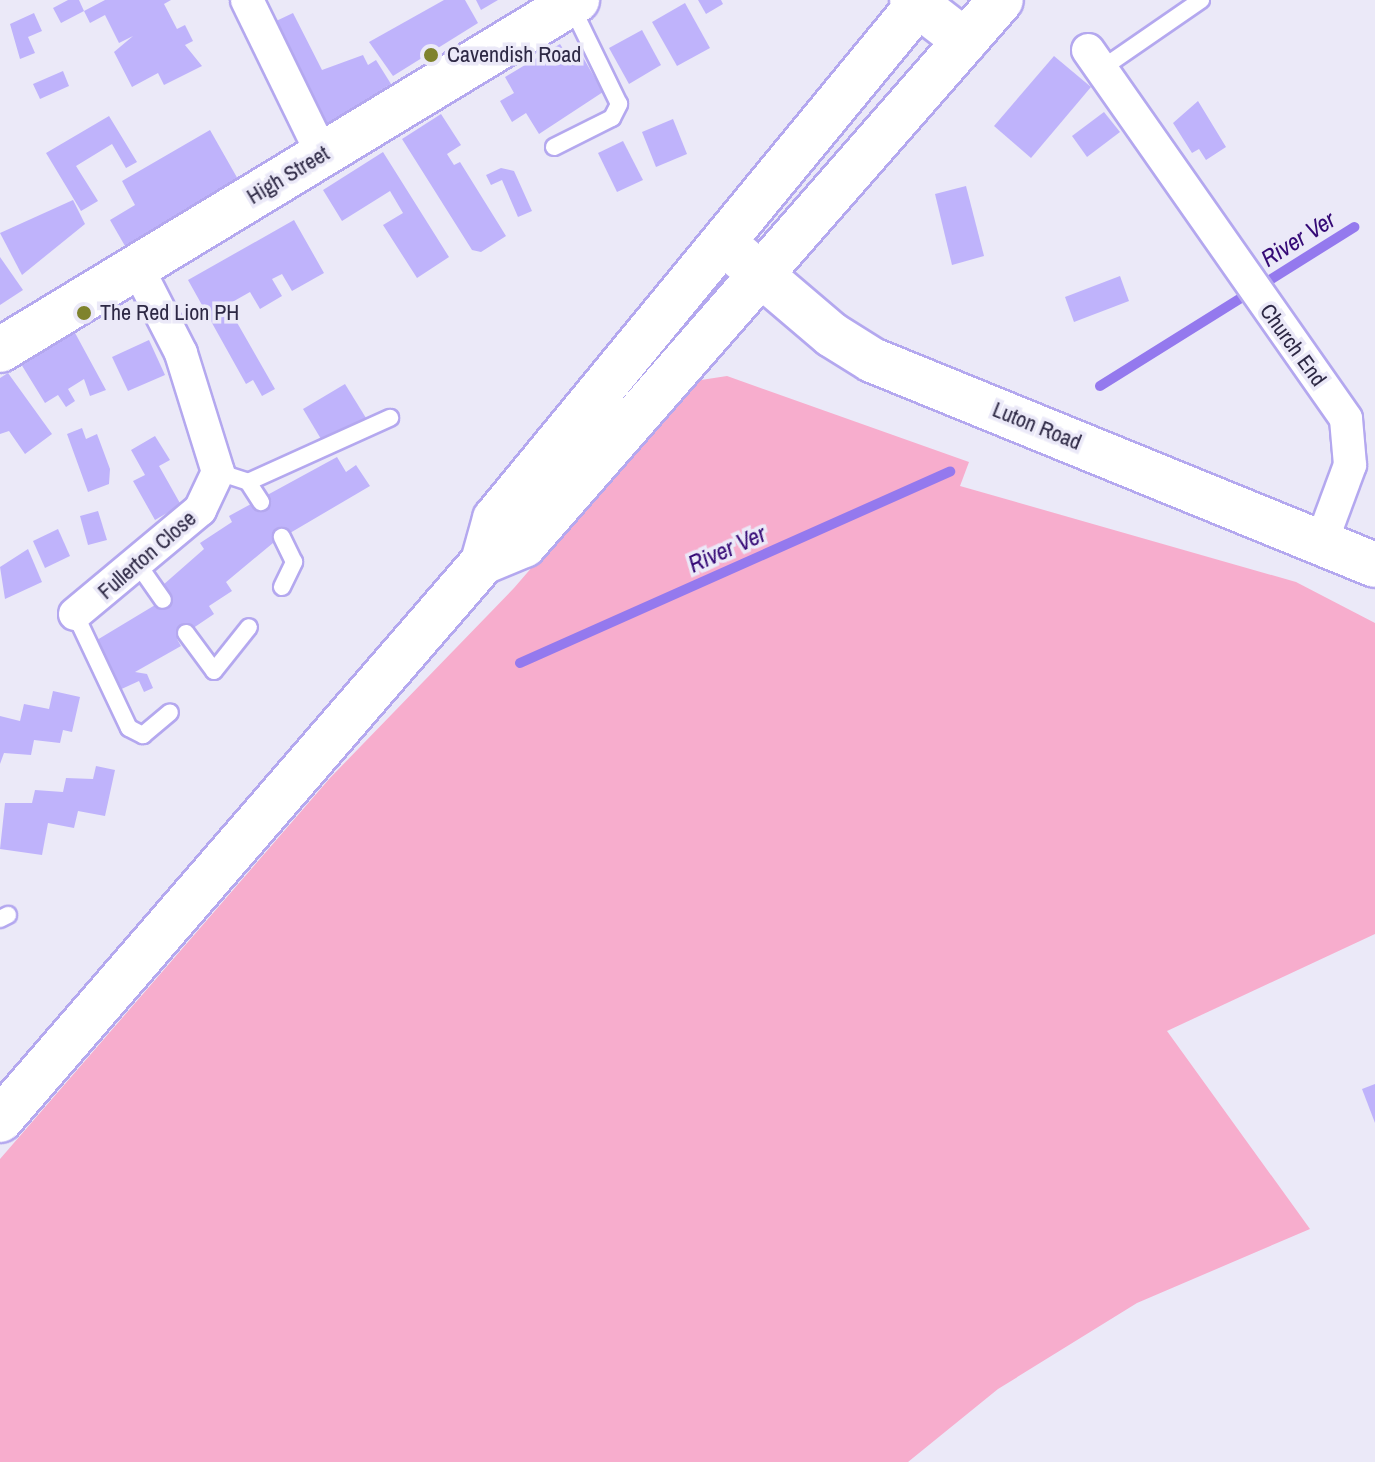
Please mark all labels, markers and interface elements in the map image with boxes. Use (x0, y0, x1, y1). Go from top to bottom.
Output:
place label: Cavendish Road (447, 42, 581, 68)
marker: Cavendish Road (422, 46, 440, 64)
street label: High Street (242, 140, 334, 210)
water label: River Ver (1256, 205, 1340, 273)
street label: Church End (1254, 299, 1332, 391)
place label: The Red Lion PH (100, 300, 239, 326)
marker: The Red Lion PH (75, 304, 93, 322)
street label: Luton Road (989, 396, 1085, 456)
street label: Fullerton Close (93, 505, 201, 605)
water label: River Ver (684, 519, 770, 579)

